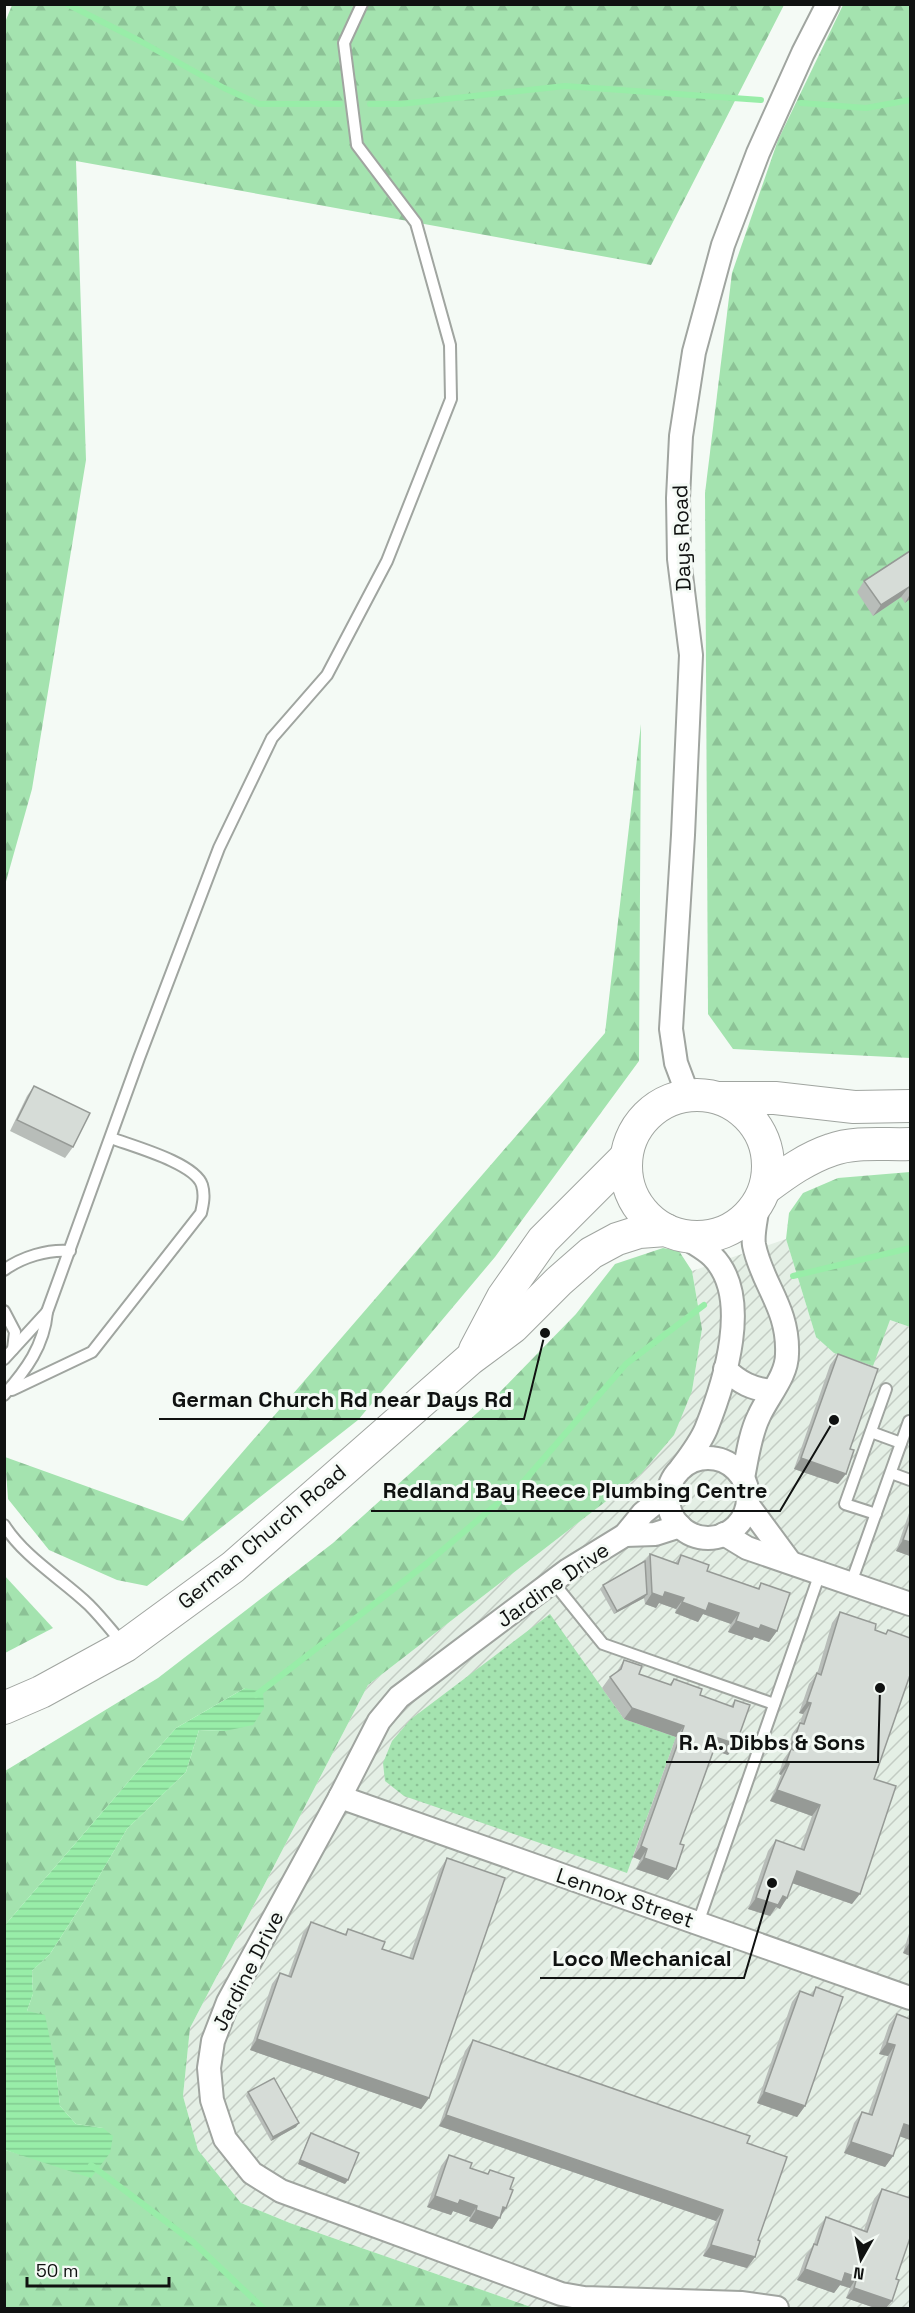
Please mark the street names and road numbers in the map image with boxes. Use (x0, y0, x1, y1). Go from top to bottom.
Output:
street label: Days Road (666, 484, 697, 592)
street label: German Church Road (172, 1458, 351, 1615)
street label: Jardine Drive (491, 1536, 614, 1633)
street label: Lennox Street (553, 1861, 698, 1934)
street label: Jardine Drive (206, 1906, 289, 2035)

